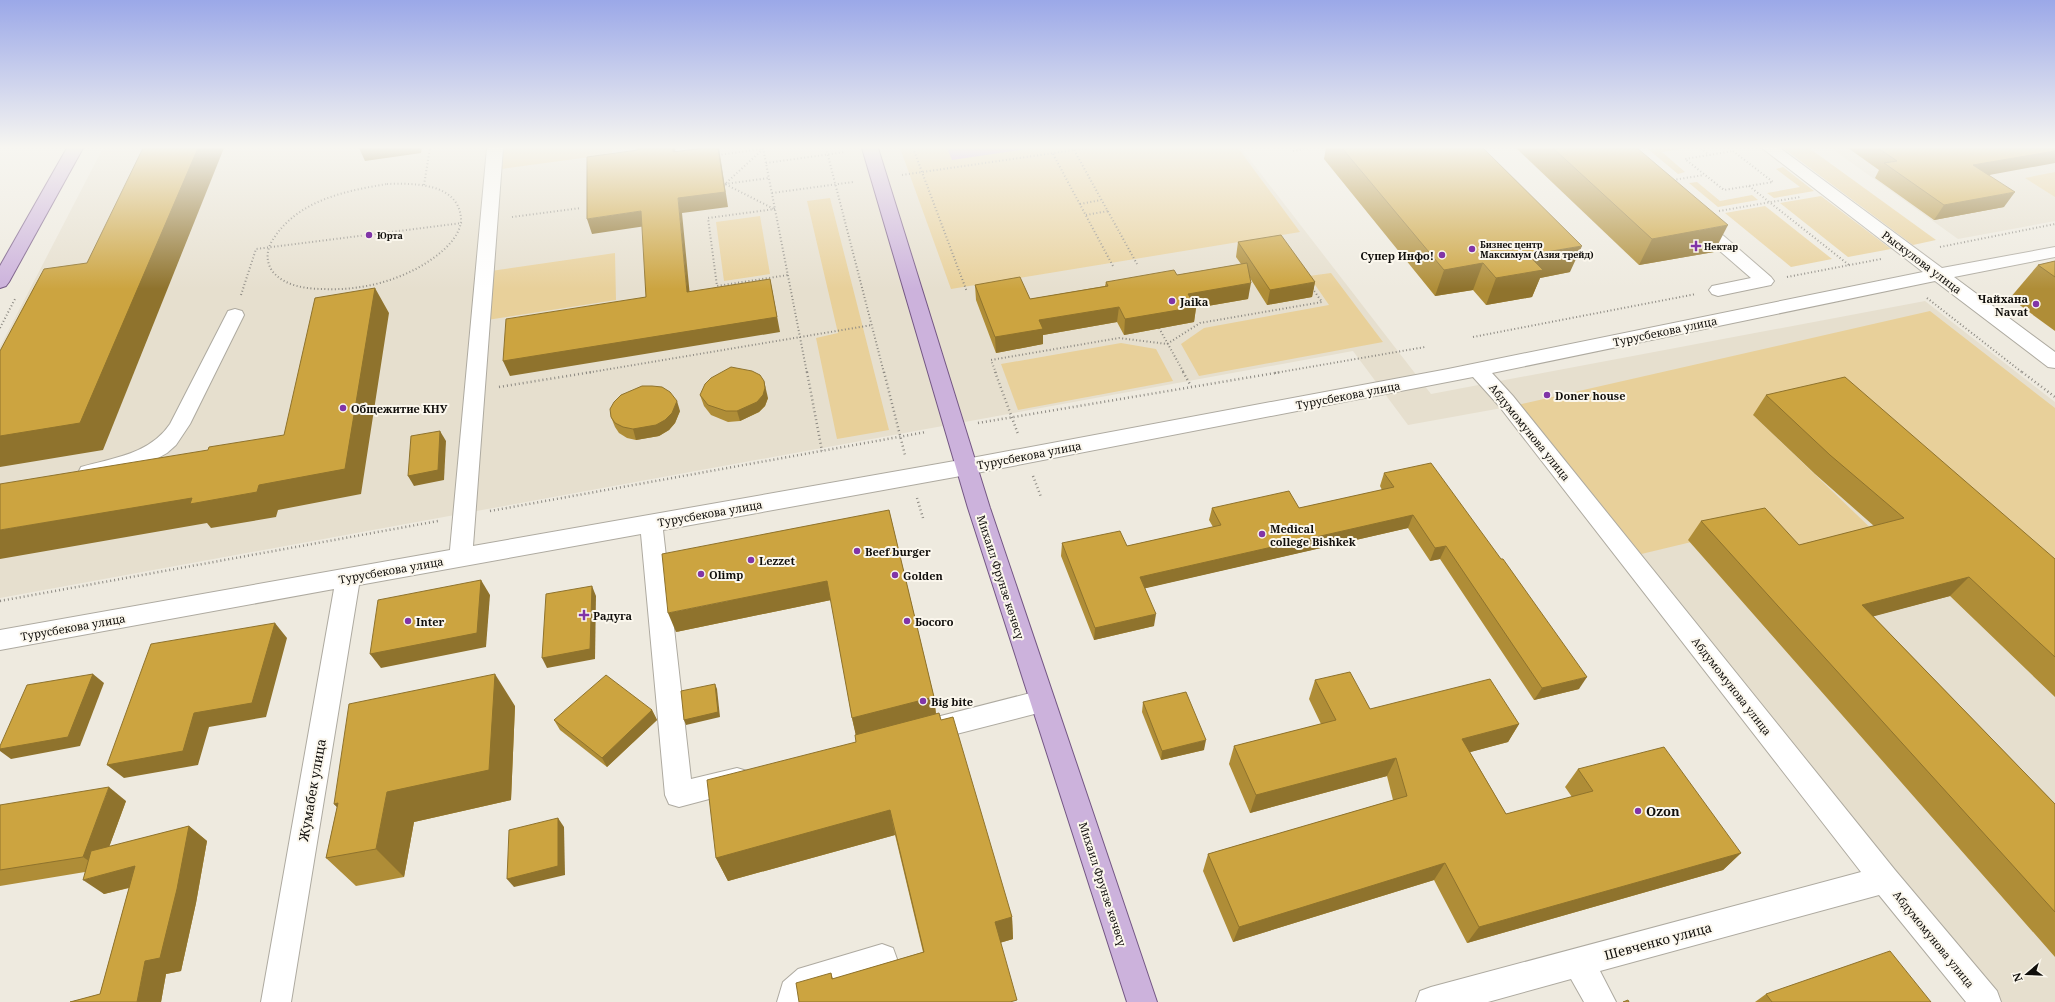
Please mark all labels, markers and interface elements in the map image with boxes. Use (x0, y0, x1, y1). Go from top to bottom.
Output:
street label: Рыскулова улица (1879, 227, 1965, 297)
place label: Юрта (377, 229, 404, 242)
marker: Юрта (364, 230, 374, 240)
place label: Бизнес центр Максимум (Азия трейд) (1480, 238, 1594, 261)
place label: Нектар (1704, 240, 1738, 253)
marker: Нектар (1691, 241, 1701, 251)
marker: Бизнес центр Максимум (Азия трейд) (1467, 244, 1477, 254)
place label: Супер Инфо! (1360, 248, 1434, 263)
marker: Супер Инфо! (1437, 250, 1447, 260)
place label: Чайхана Navat (1978, 291, 2029, 319)
place label: Jaika (1179, 294, 1209, 309)
marker: Jaika (1167, 296, 1177, 306)
marker: Чайхана Navat (2031, 299, 2041, 309)
street label: Турусбекова улица (1612, 313, 1718, 349)
street label: Турусбекова улица (1294, 378, 1402, 412)
street label: Абдумомунова улица (1486, 380, 1574, 484)
place label: Doner house (1555, 388, 1625, 403)
marker: Doner house (1542, 390, 1552, 400)
place label: Общежитие КНУ (351, 401, 448, 416)
marker: Общежитие КНУ (338, 403, 348, 413)
street label: Турусбекова улица (975, 438, 1083, 472)
street label: Турусбекова улица (656, 496, 764, 530)
street label: Михаил Фрунзе көчөсү (974, 513, 1028, 642)
place label: Medical college Bishkek (1270, 521, 1356, 549)
marker: Medical college Bishkek (1257, 529, 1267, 539)
place label: Beef burger (865, 544, 931, 559)
marker: Beef burger (852, 546, 862, 556)
street label: Турусбекова улица (337, 553, 445, 587)
place label: Lezzet (759, 553, 795, 568)
marker: Lezzet (746, 555, 756, 565)
place label: Olimp (709, 567, 743, 582)
place label: Golden (903, 568, 944, 583)
marker: Olimp (696, 569, 706, 579)
marker: Golden (890, 570, 900, 580)
place label: Радуга (593, 608, 633, 623)
marker: Радуга (578, 609, 590, 621)
street label: Турусбекова улица (19, 610, 127, 644)
place label: Inter (416, 614, 444, 629)
place label: Босого (915, 614, 954, 629)
marker: Inter (403, 616, 413, 626)
marker: Босого (902, 616, 912, 626)
street label: Абдумомунова улица (1689, 634, 1775, 738)
place label: Big bite (931, 694, 973, 709)
marker: Big bite (918, 696, 928, 706)
street label: Жумабек улица (294, 737, 330, 844)
place label: Ozon (1646, 802, 1680, 820)
marker: Ozon (1633, 806, 1643, 816)
street label: Михаил Фрунзе көчөсү (1076, 820, 1130, 949)
street label: Абдумомунова улица (1890, 887, 1978, 991)
street label: Шевченко улица (1602, 918, 1714, 964)
north arrow (2007, 954, 2047, 994)
text: N (2008, 971, 2026, 984)

